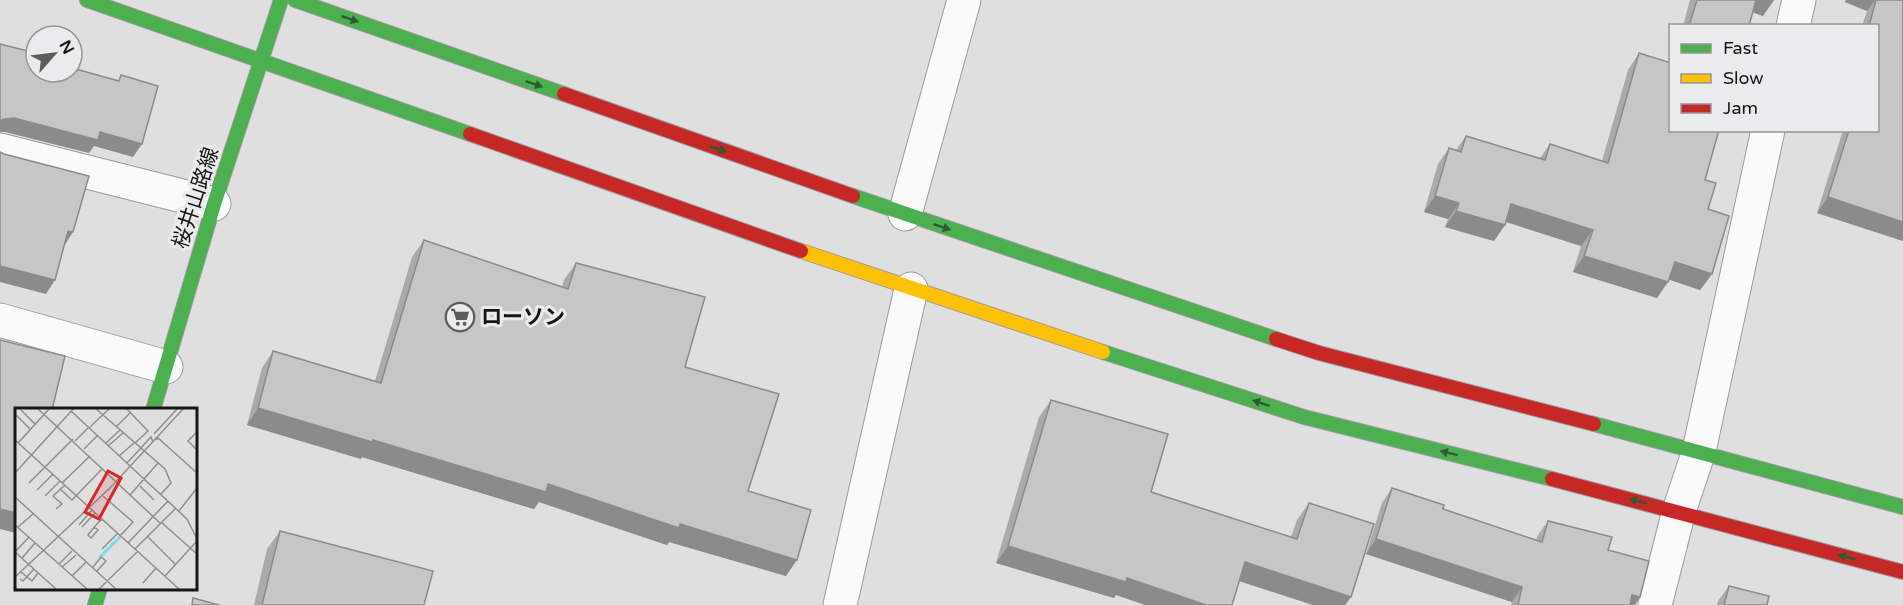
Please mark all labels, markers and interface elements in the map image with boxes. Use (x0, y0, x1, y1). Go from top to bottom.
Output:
one-way arrow (341, 15, 359, 25)
north arrow (24, 24, 84, 84)
legend (1669, 24, 1879, 132)
text: N (55, 37, 78, 58)
text: Fast (1723, 37, 1758, 59)
text: Slow (1723, 67, 1764, 89)
one-way arrow (525, 79, 543, 89)
text: Jam (1723, 97, 1758, 119)
street label: 桜井山路線 (168, 144, 224, 252)
one-way arrow (709, 144, 727, 154)
one-way arrow (933, 222, 951, 232)
supermarket icon: ローソン (444, 301, 476, 333)
place label: ローソン (481, 305, 565, 330)
one-way arrow (1252, 397, 1270, 407)
inset map (15, 408, 196, 590)
one-way arrow (1440, 448, 1458, 458)
one-way arrow (1629, 496, 1647, 505)
one-way arrow (1837, 551, 1856, 561)

